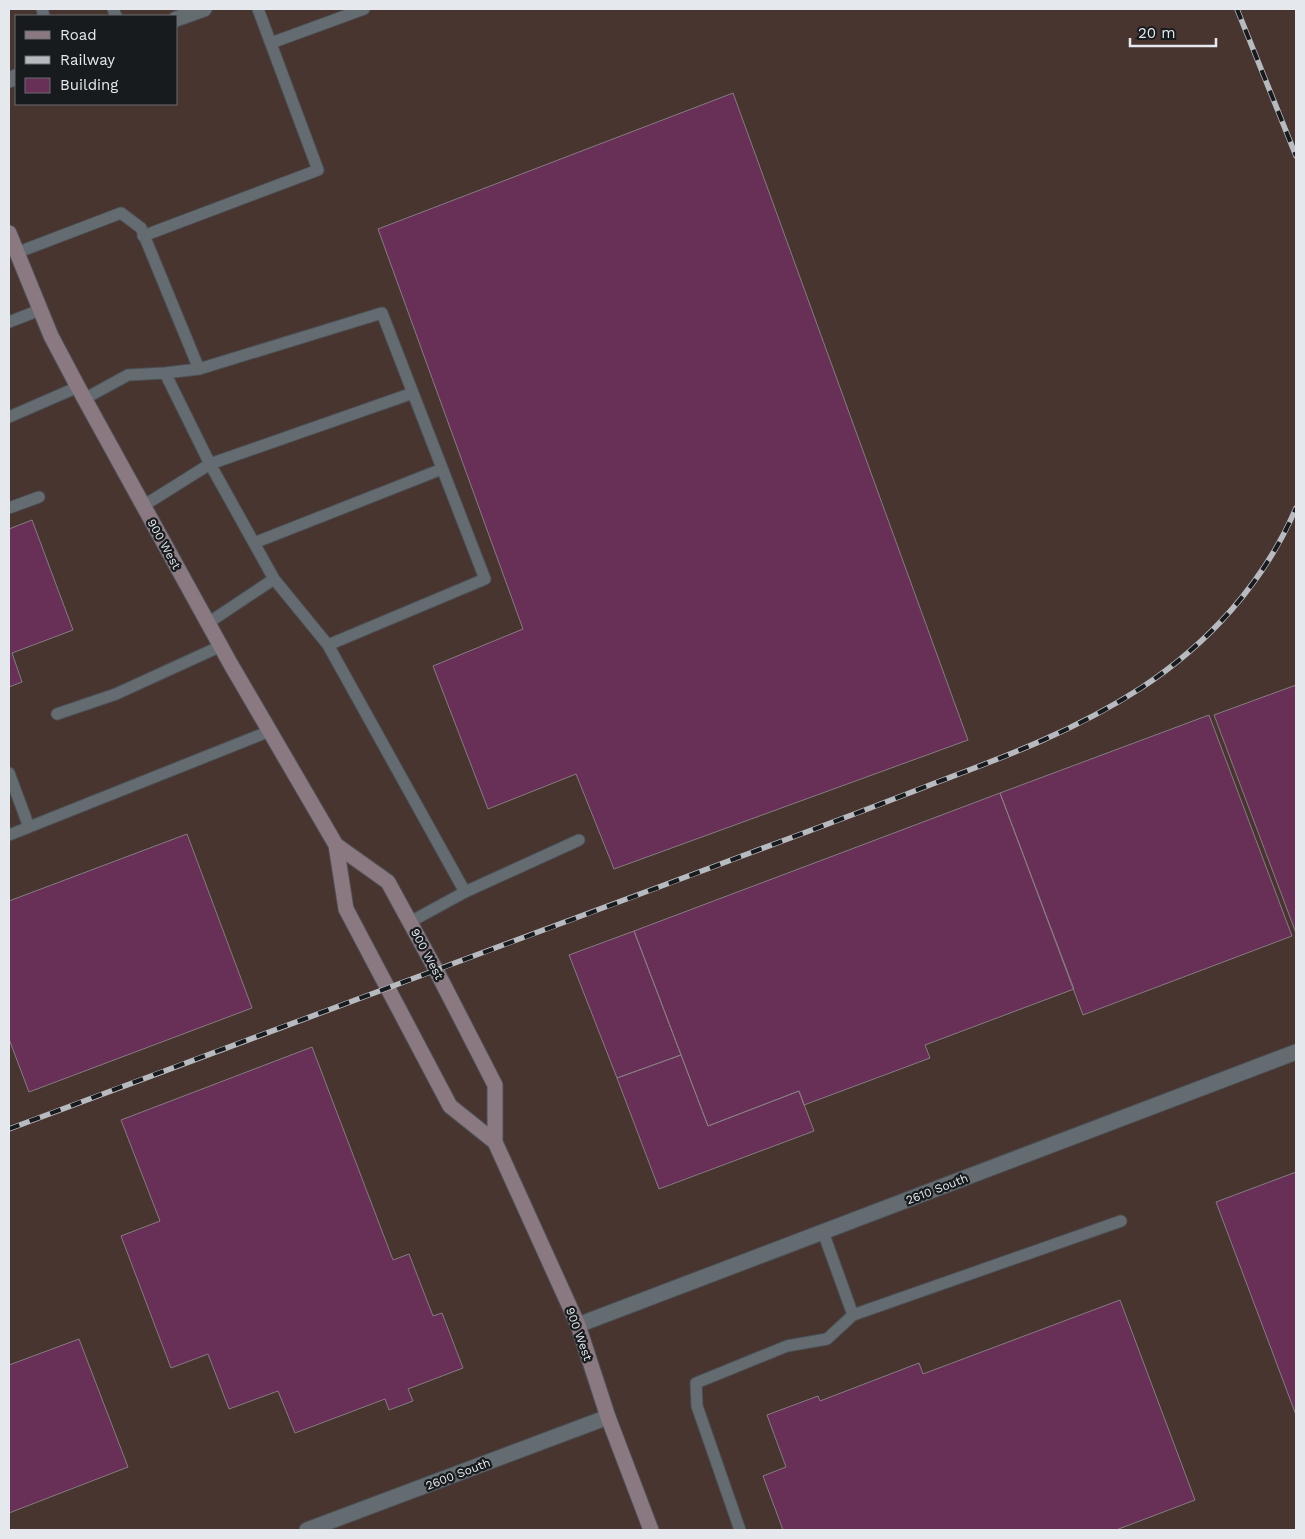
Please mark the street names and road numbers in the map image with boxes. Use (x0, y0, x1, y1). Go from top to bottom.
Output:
street label: 900 West (144, 516, 184, 572)
street label: 900 West (408, 926, 446, 982)
street label: 2610 South (904, 1171, 970, 1207)
street label: 900 West (563, 1306, 595, 1362)
street label: 2600 South (424, 1455, 492, 1493)

